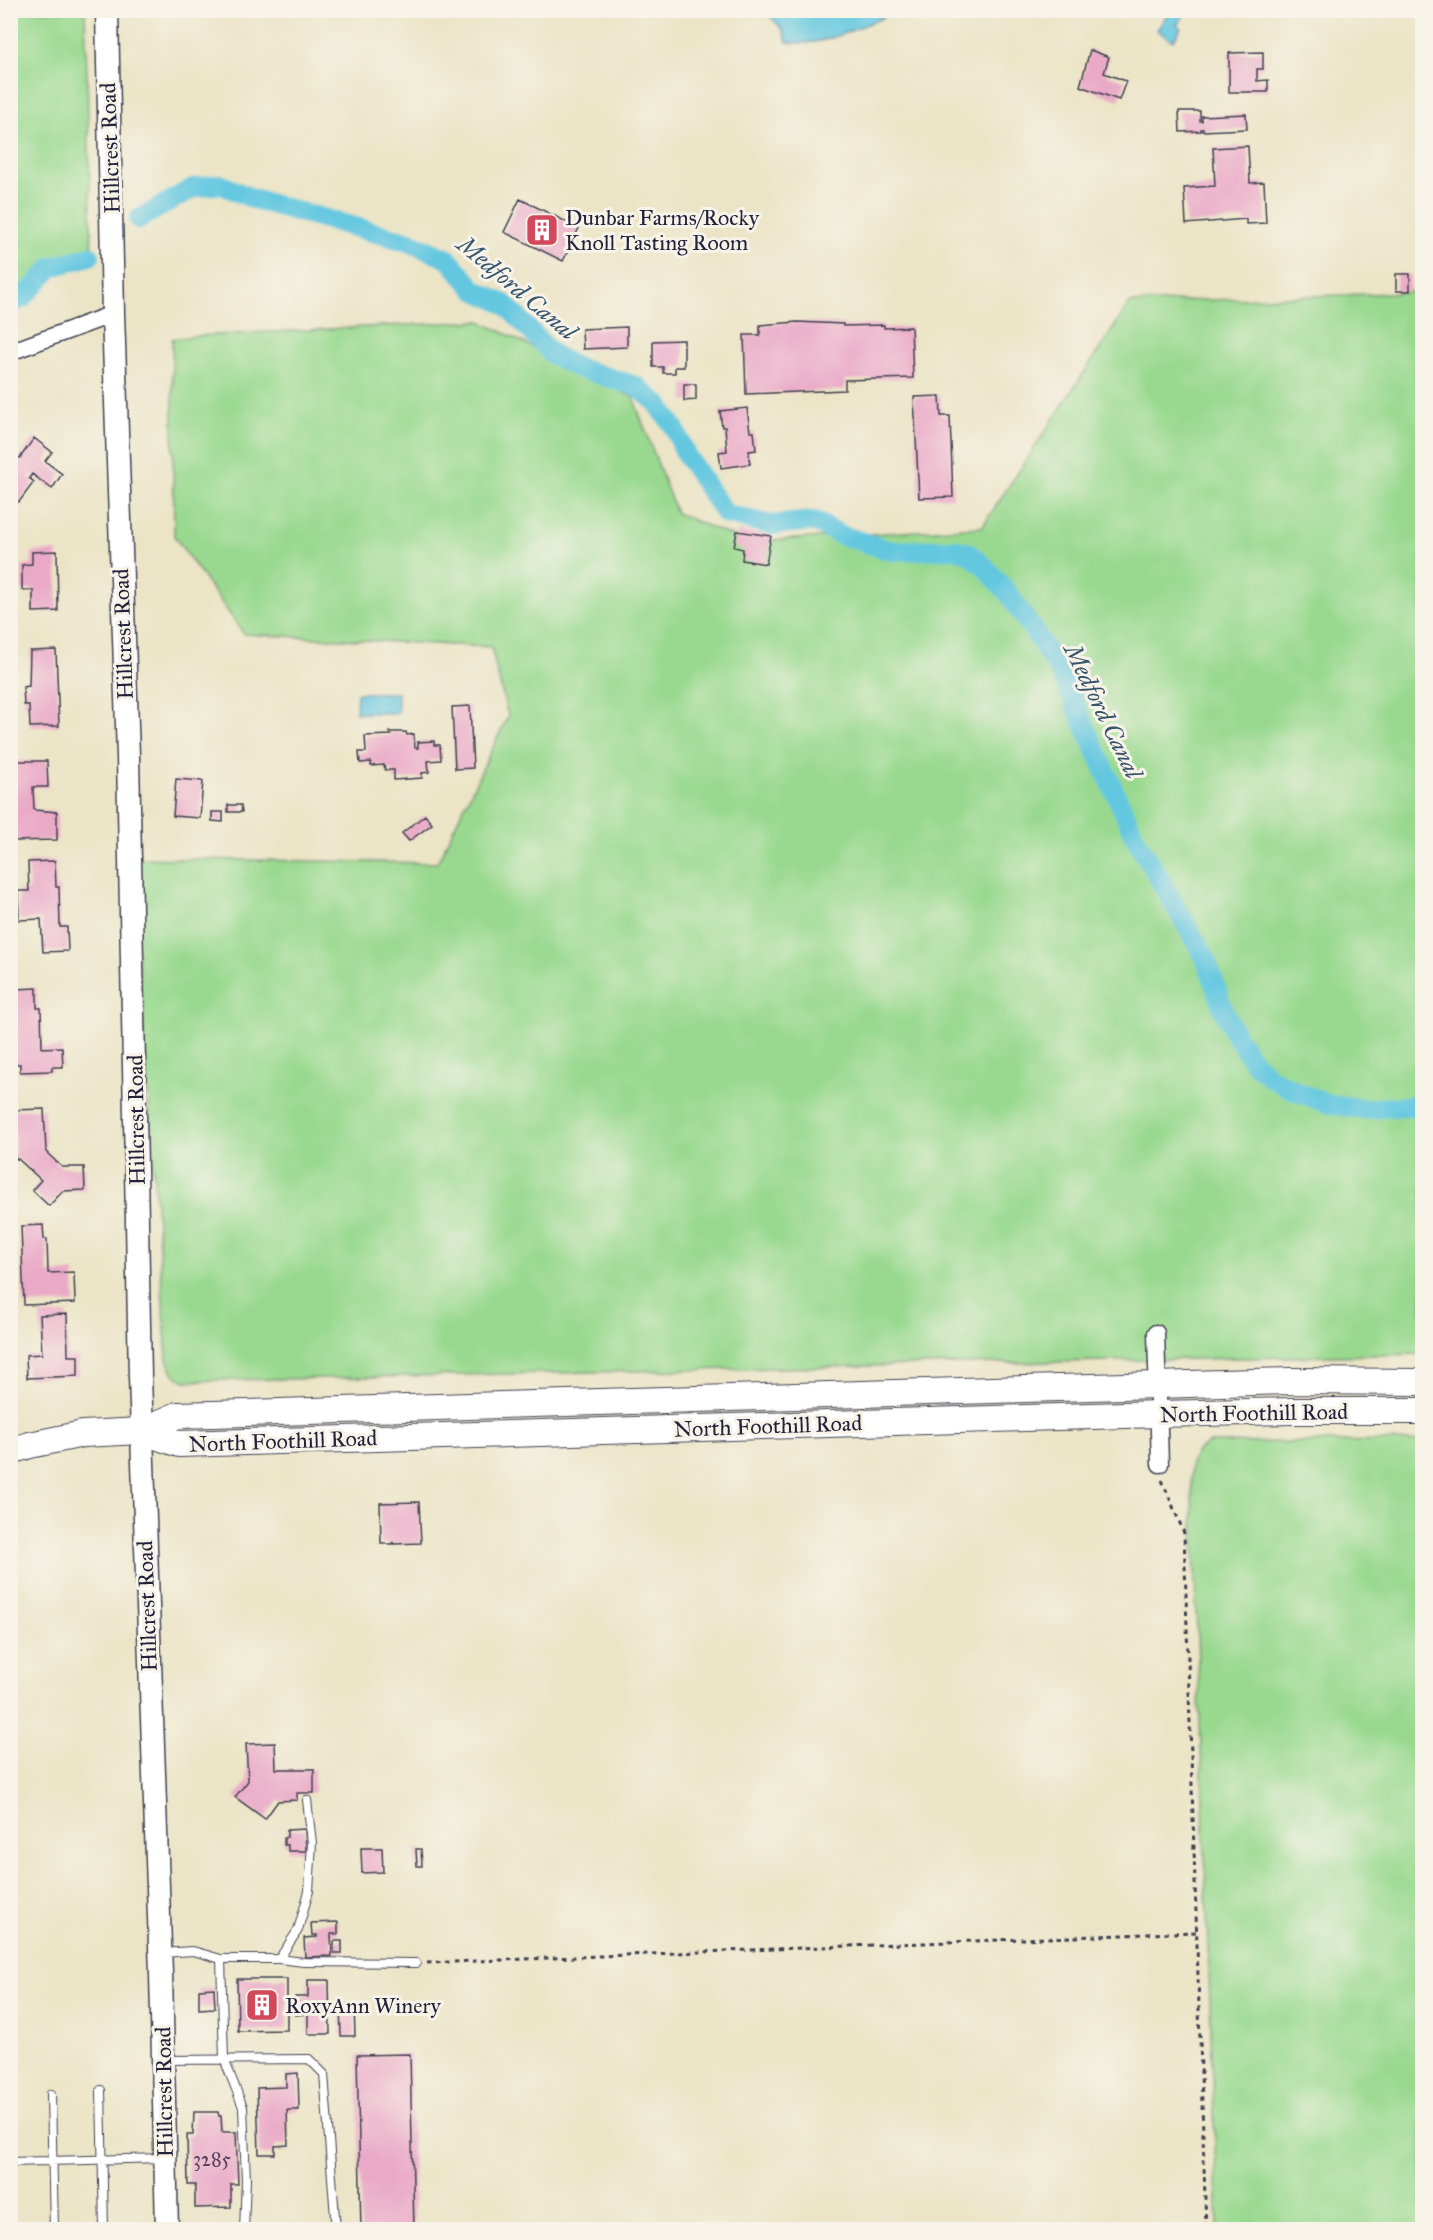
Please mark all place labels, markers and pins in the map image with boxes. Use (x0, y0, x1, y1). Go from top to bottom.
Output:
place label: Dunbar Farms/Rocky Knoll Tasting Room (565, 204, 760, 256)
building icon: Dunbar Farms/Rocky Knoll Tasting Room (524, 212, 560, 248)
building icon: RoxyAnn Winery (244, 1987, 280, 2023)
place label: RoxyAnn Winery (285, 1992, 442, 2019)

